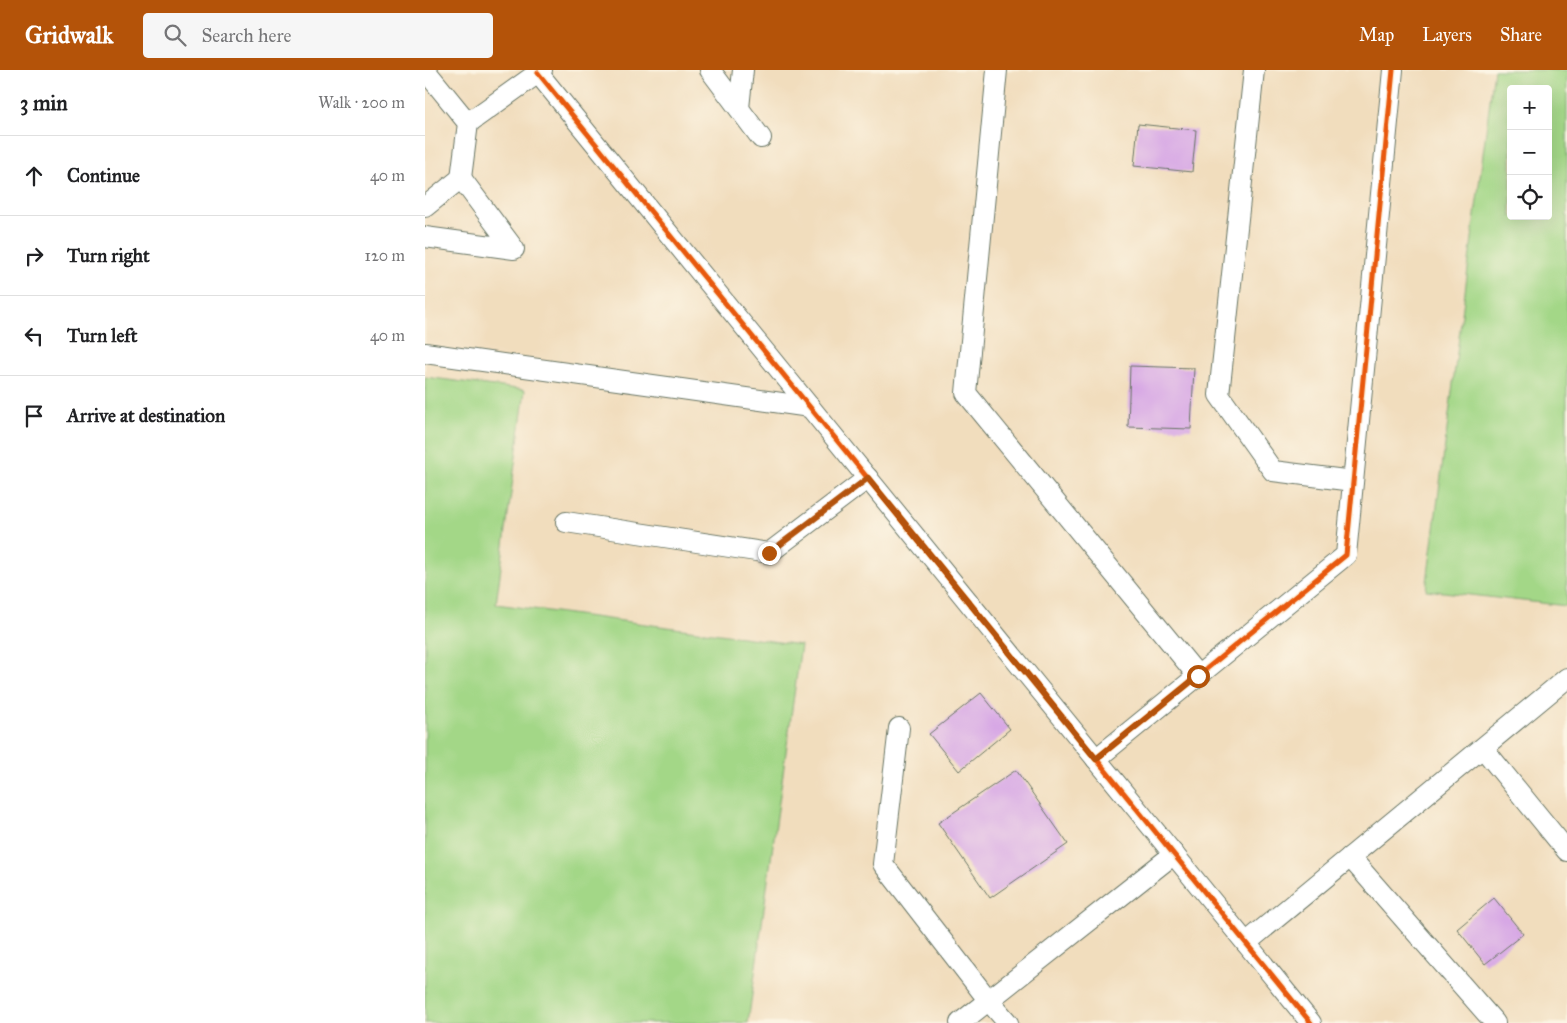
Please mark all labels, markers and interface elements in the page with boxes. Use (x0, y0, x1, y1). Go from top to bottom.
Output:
search box (143, 13, 493, 58)
text: Gridwalk (25, 20, 113, 50)
icon: search (161, 21, 189, 49)
text: Search here (201, 24, 291, 47)
text: Map (1359, 24, 1394, 46)
text: Layers (1422, 24, 1472, 46)
text: Share (1500, 24, 1542, 46)
map controls (1507, 85, 1552, 220)
button: + (1507, 85, 1552, 130)
text: 3 min (20, 90, 68, 116)
text: Walk · 200 m (318, 93, 405, 112)
button: − (1507, 130, 1552, 175)
icon: ahead (20, 162, 48, 190)
text: Continue (67, 164, 140, 187)
text: 40 m (370, 166, 405, 185)
button: locate (1507, 175, 1552, 220)
icon: right (20, 242, 48, 270)
text: Turn right (67, 244, 150, 267)
text: 120 m (365, 246, 405, 265)
icon: left (20, 322, 48, 350)
text: Turn left (67, 324, 137, 347)
text: 40 m (370, 326, 405, 345)
icon: arrive (20, 402, 48, 430)
text: Arrive at destination (67, 404, 225, 427)
route end (758, 542, 781, 565)
route start (1187, 665, 1210, 688)

